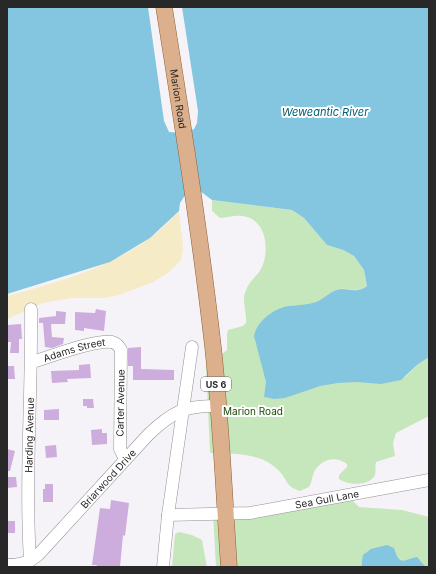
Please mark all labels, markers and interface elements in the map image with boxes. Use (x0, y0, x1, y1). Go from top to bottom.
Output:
street label: Marion Road (168, 68, 189, 129)
water label: Weweantic River (282, 105, 369, 119)
street label: Adams Street (41, 336, 106, 364)
street label: Carter Avenue (113, 369, 127, 437)
road number: US 6 (201, 377, 231, 391)
street label: Harding Avenue (22, 397, 36, 473)
park label: Marion Road (223, 405, 283, 417)
street label: Briarwood Drive (78, 446, 138, 511)
street label: Sea Gull Lane (294, 487, 360, 511)

